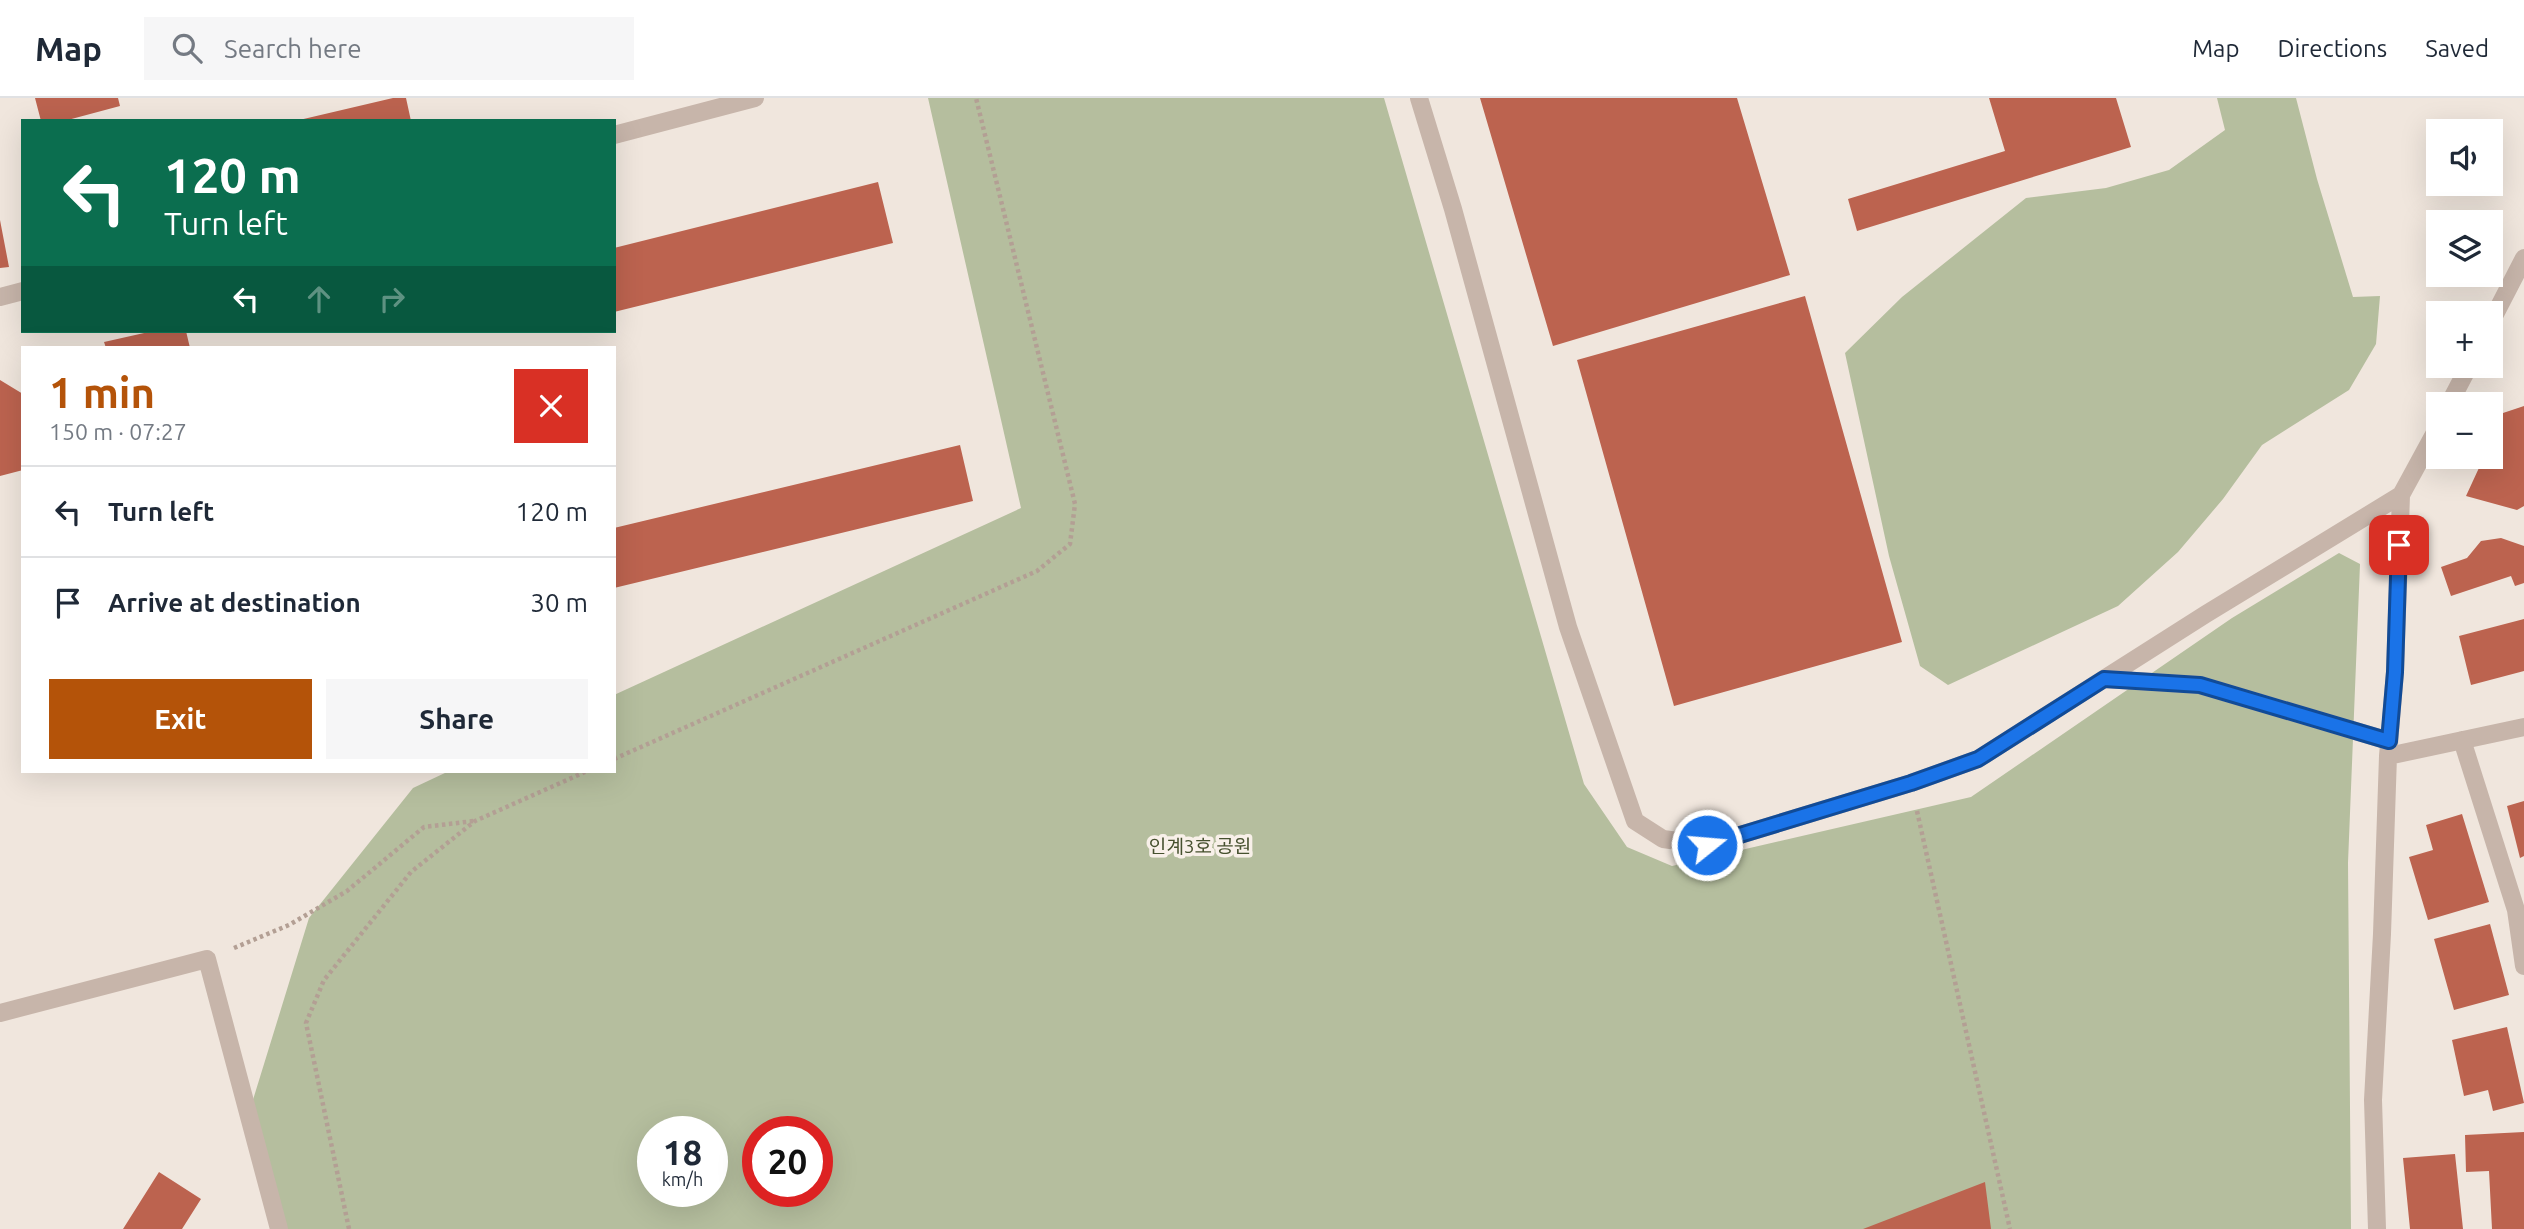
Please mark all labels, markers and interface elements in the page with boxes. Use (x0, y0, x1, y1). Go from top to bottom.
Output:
search box (144, 17, 634, 80)
icon: search (168, 29, 206, 67)
text: Map (35, 30, 102, 67)
text: Search here (224, 34, 362, 63)
text: Map (2192, 35, 2239, 62)
text: Directions (2277, 35, 2387, 62)
text: Saved (2425, 35, 2489, 62)
map controls (2426, 119, 2503, 469)
button: sound (2426, 119, 2503, 196)
icon: left (49, 147, 140, 238)
text: 120 m (164, 147, 301, 202)
text: Turn left (164, 205, 288, 241)
button: layers (2426, 210, 2503, 287)
icon: left (227, 280, 265, 318)
icon: ahead (300, 280, 338, 318)
icon: right (373, 280, 411, 318)
button: + (2426, 301, 2503, 378)
text: 1 min (49, 369, 155, 416)
button: close (514, 369, 588, 443)
button: − (2426, 392, 2503, 469)
text: 150 m · 07:27 (49, 419, 187, 444)
icon: left (49, 493, 87, 531)
text: Turn left (108, 497, 214, 526)
text: 120 m (516, 497, 588, 526)
pin (2369, 515, 2429, 575)
icon: arrive (2380, 526, 2418, 564)
icon: arrive (49, 584, 87, 622)
text: Arrive at destination (108, 588, 361, 617)
text: 30 m (530, 588, 588, 617)
button: Exit (49, 679, 312, 759)
button: Share (326, 679, 588, 759)
position arrow (1670, 808, 1744, 882)
park label: 인계3호 공원 (1149, 835, 1251, 857)
speed limit sign: 20 (742, 1116, 833, 1207)
text: 18 (663, 1132, 702, 1172)
text: km/h (662, 1169, 703, 1189)

